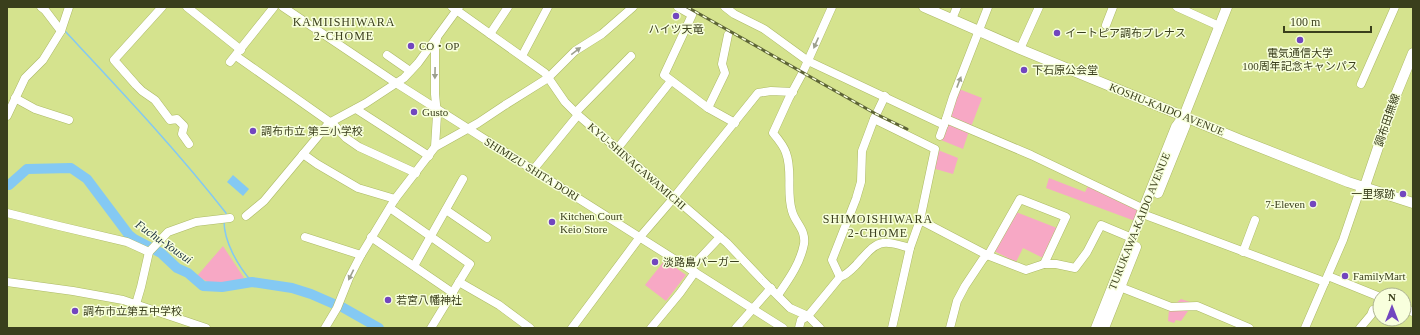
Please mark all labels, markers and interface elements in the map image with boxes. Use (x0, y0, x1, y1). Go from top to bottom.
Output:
scale bar (1284, 8, 1371, 34)
marker: ハイツ天竜 (671, 11, 681, 21)
district label: KAMIISHIWARA 2-CHOME (293, 15, 395, 43)
text: 100 m (1290, 15, 1321, 29)
place label: ハイツ天竜 (649, 23, 703, 35)
place label: イートピア調布プレナス (1065, 27, 1186, 39)
marker: イートピア調布プレナス (1052, 28, 1062, 38)
marker: 電気通信大学 100周年記念キャンパス (1295, 35, 1305, 45)
one-way arrow (813, 37, 819, 48)
place label: CO・OP (419, 40, 459, 52)
marker: CO・OP (406, 41, 416, 51)
one-way arrow (571, 47, 582, 55)
place label: 電気通信大学 100周年記念キャンパス (1242, 47, 1358, 72)
place label: 下石原公会堂 (1032, 64, 1098, 76)
marker: 下石原公会堂 (1019, 65, 1029, 75)
one-way arrow (432, 67, 438, 80)
one-way arrow (956, 75, 962, 87)
street label: KOSHU-KAIDO AVENUE (1108, 80, 1226, 138)
street label: 調布田無線 (1372, 92, 1402, 148)
place label: Gusto (422, 106, 449, 118)
marker: Gusto (409, 107, 419, 117)
street label: KYU-SHINAGAWAMICHI (586, 120, 689, 212)
place label: 調布市立 第三小学校 (261, 125, 363, 137)
marker: 調布市立 第三小学校 (248, 126, 258, 136)
street label: SHIMIZU SHITA DORI (483, 135, 582, 203)
street label: TURUKAWA-KAIDO AVENUE (1106, 150, 1172, 291)
place label: 一里塚跡 (1351, 188, 1395, 200)
marker: 一里塚跡 (1398, 189, 1408, 199)
place label: 7-Eleven (1265, 198, 1306, 210)
marker: 7-Eleven (1308, 199, 1318, 209)
place label: Kitchen Court Keio Store (560, 210, 623, 235)
district label: SHIMOISHIWARA 2-CHOME (823, 212, 933, 240)
water label: Fuchu-Yousui (132, 217, 195, 267)
marker: Kitchen Court Keio Store (547, 217, 557, 227)
place label: 淡路島バーガー (663, 256, 740, 268)
marker: 淡路島バーガー (650, 257, 660, 267)
one-way arrow (348, 269, 354, 281)
place label: FamilyMart (1353, 270, 1406, 282)
marker: FamilyMart (1340, 271, 1350, 281)
north arrow (1372, 287, 1412, 327)
text: N (1388, 291, 1396, 303)
place label: 若宮八幡神社 (396, 294, 462, 306)
marker: 若宮八幡神社 (383, 295, 393, 305)
place label: 調布市立第五中学校 (83, 305, 182, 317)
marker: 調布市立第五中学校 (70, 306, 80, 316)

